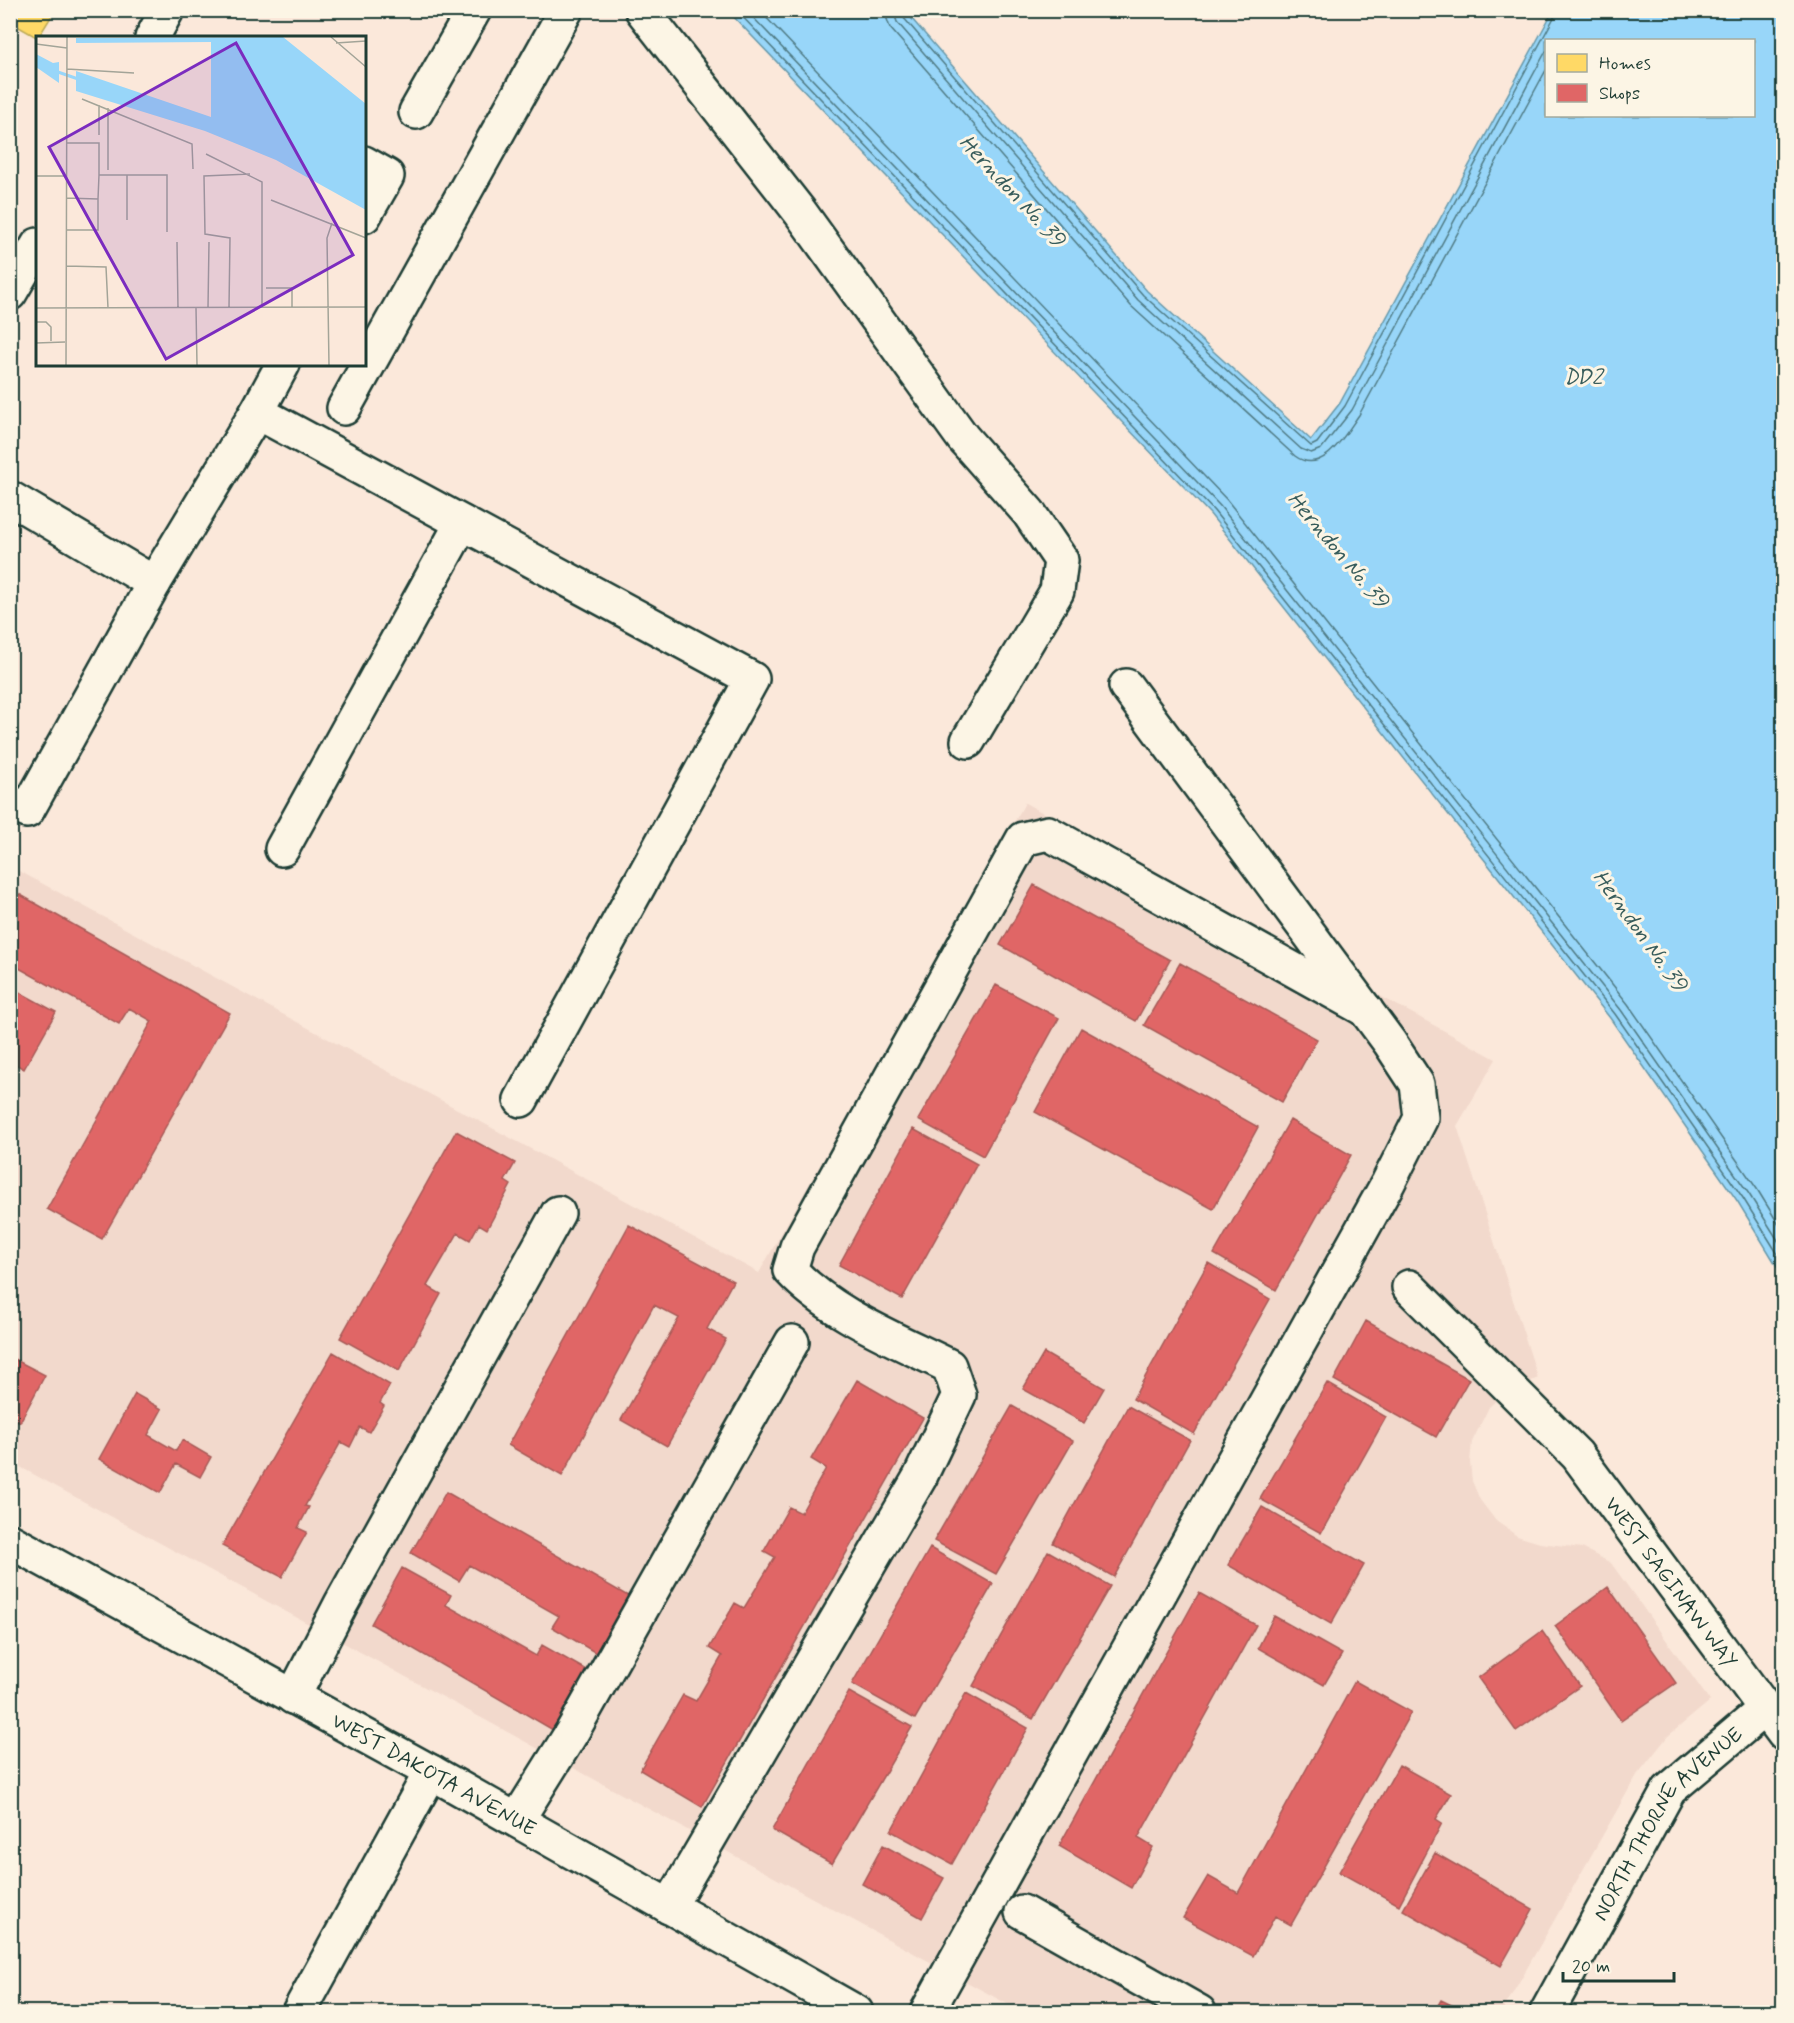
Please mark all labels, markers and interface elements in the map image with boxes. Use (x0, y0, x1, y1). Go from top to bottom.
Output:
inset map (36, 36, 366, 366)
legend (1545, 39, 1755, 117)
text: Homes (1599, 52, 1651, 76)
text: Shops (1599, 82, 1640, 106)
water label: Herndon No. 39 (952, 129, 1072, 255)
water label: DD2 (1564, 364, 1605, 392)
water label: Herndon No. 39 (1281, 486, 1396, 616)
water label: Herndon No. 39 (1586, 865, 1694, 999)
street label: WEST SAGINAW WAY (1598, 1491, 1744, 1674)
street label: WEST DAKOTA AVENUE (326, 1707, 541, 1843)
street label: NORTH THORNE AVENUE (1587, 1721, 1749, 1926)
scale bar (1563, 1945, 1674, 1983)
text: 20 m (1572, 1955, 1610, 1979)

